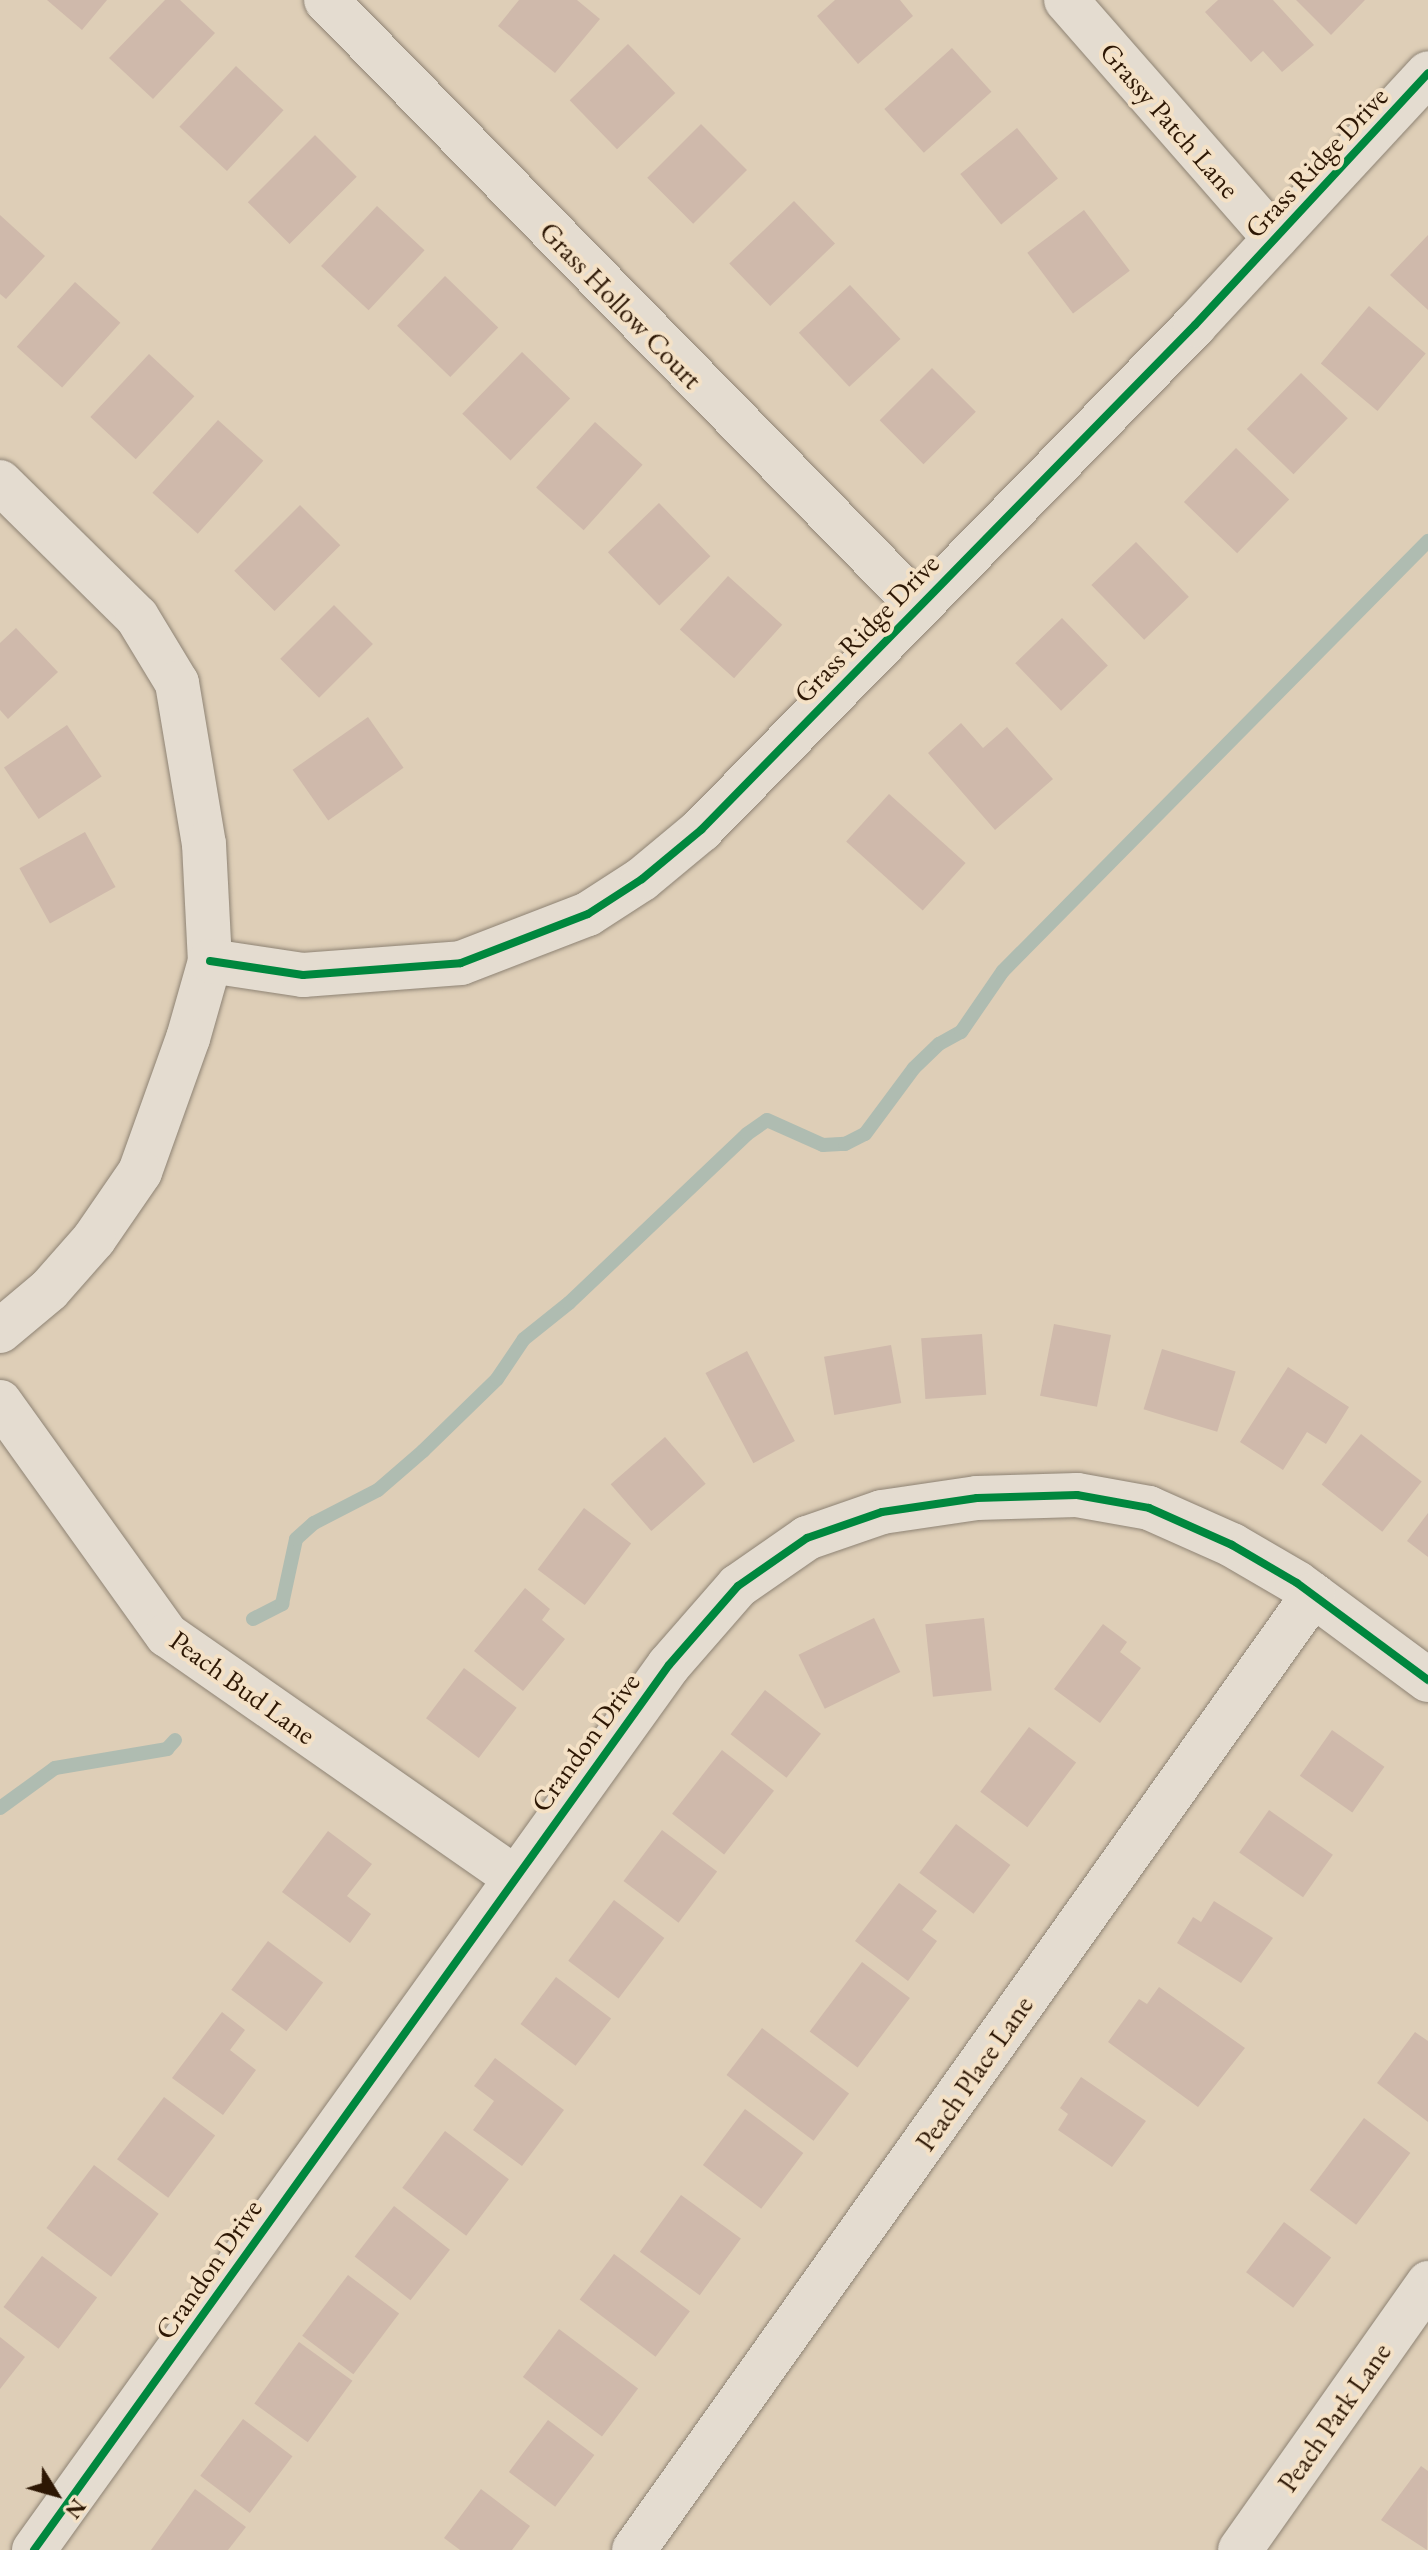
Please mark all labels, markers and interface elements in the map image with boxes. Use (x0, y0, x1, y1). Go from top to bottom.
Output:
street label: Grassy Patch Lane (1093, 35, 1247, 205)
street label: Grass Ridge Drive (1238, 80, 1394, 244)
street label: Grass Hollow Court (533, 215, 709, 395)
street label: Grass Ridge Drive (786, 547, 946, 709)
street label: Peach Bud Lane (164, 1623, 322, 1751)
street label: Crandon Drive (523, 1666, 647, 1818)
street label: Peach Place Lane (908, 1989, 1040, 2157)
street label: Crandon Drive (147, 2192, 269, 2346)
street label: Peach Park Lane (1270, 2336, 1398, 2498)
north arrow (16, 2454, 96, 2534)
text: N (59, 2493, 93, 2525)

